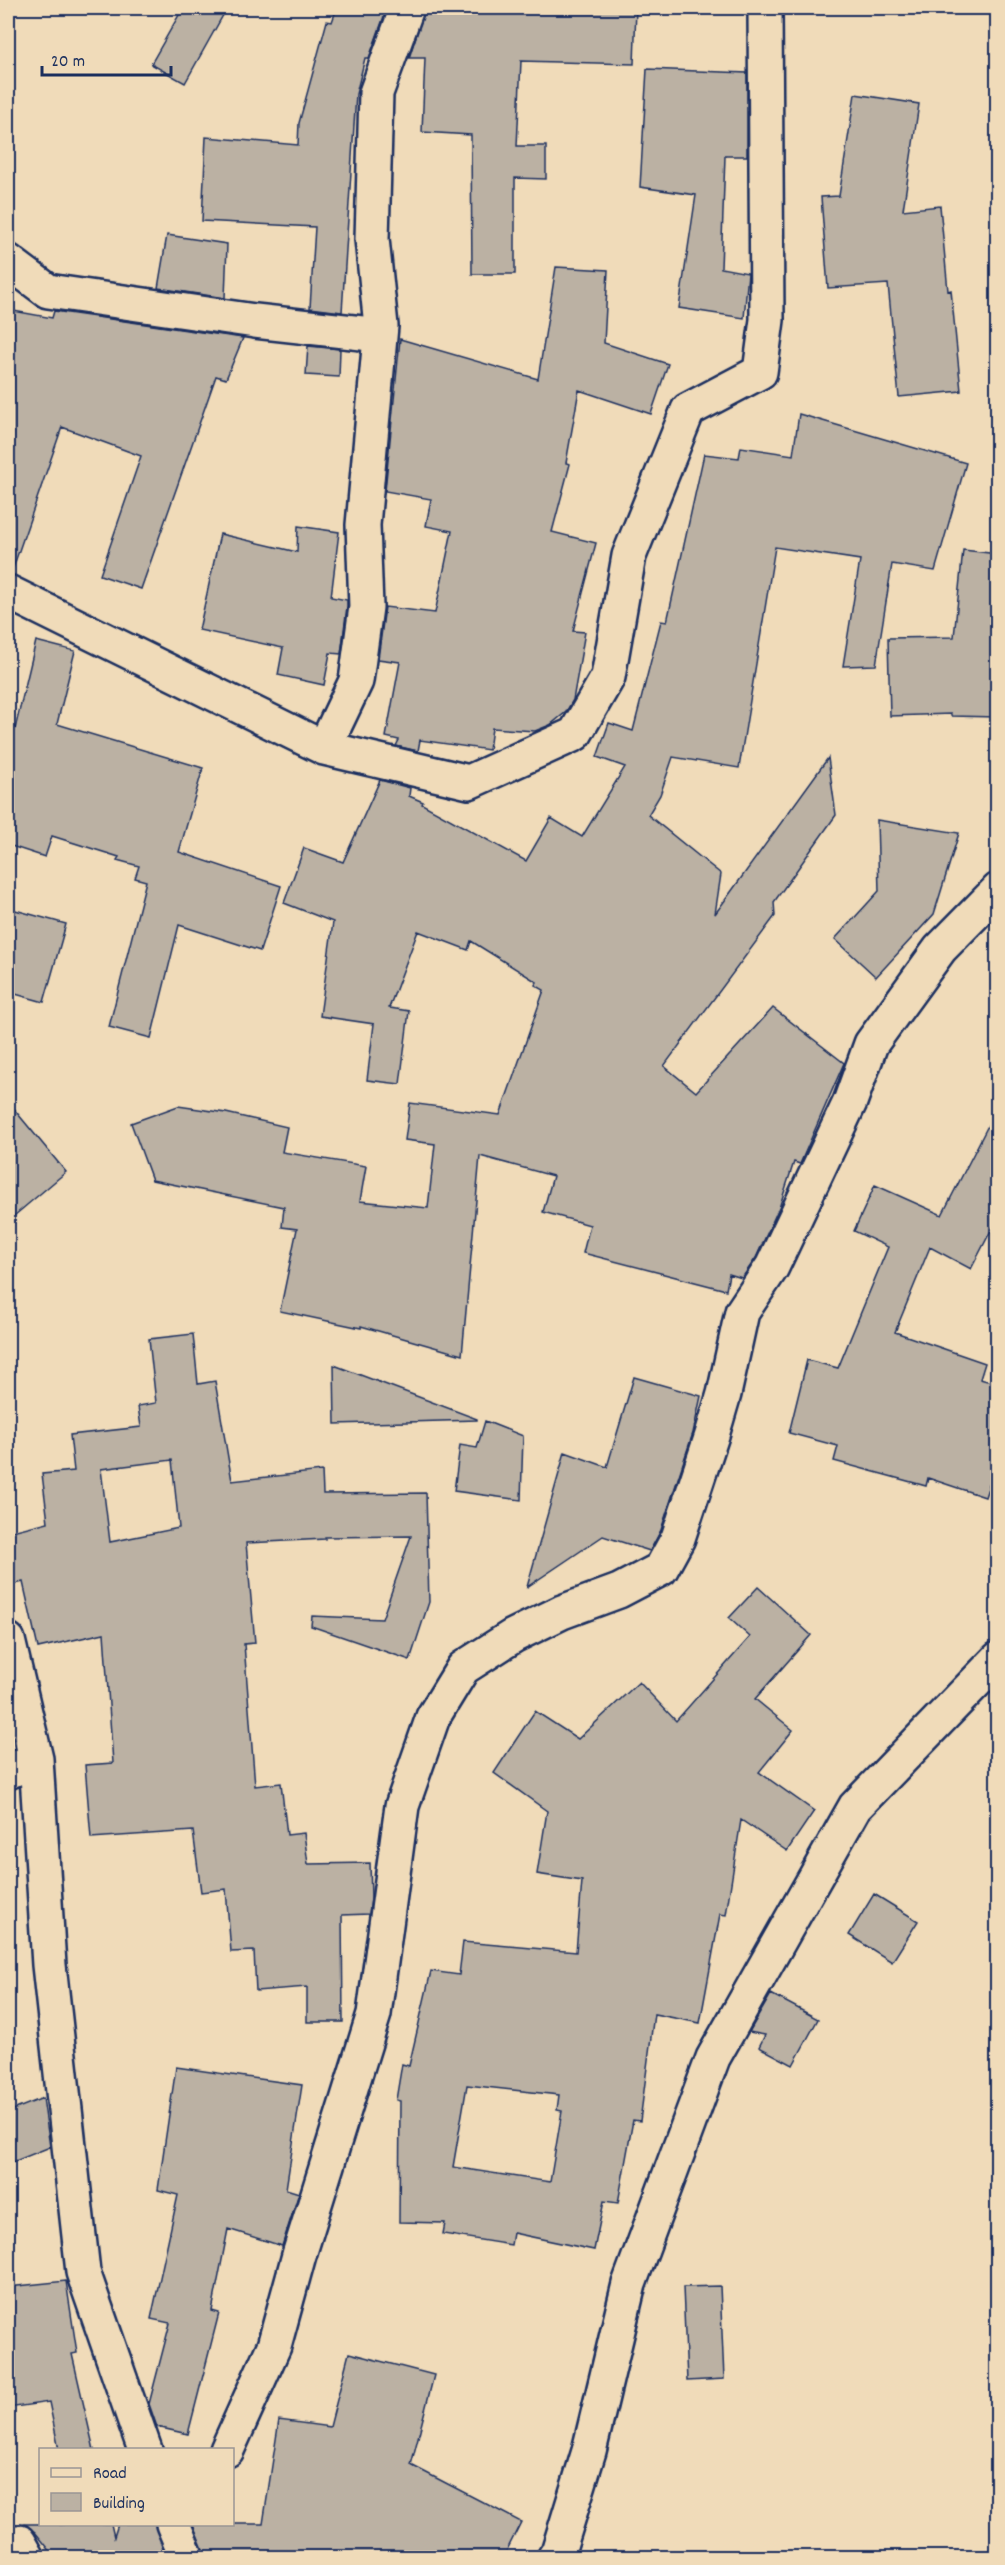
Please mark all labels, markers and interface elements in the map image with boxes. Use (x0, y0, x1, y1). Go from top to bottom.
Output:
scale bar (42, 39, 171, 77)
text: 20 m (51, 50, 85, 75)
legend (39, 2448, 234, 2526)
text: Road (93, 2462, 127, 2487)
text: Building (93, 2492, 145, 2517)

